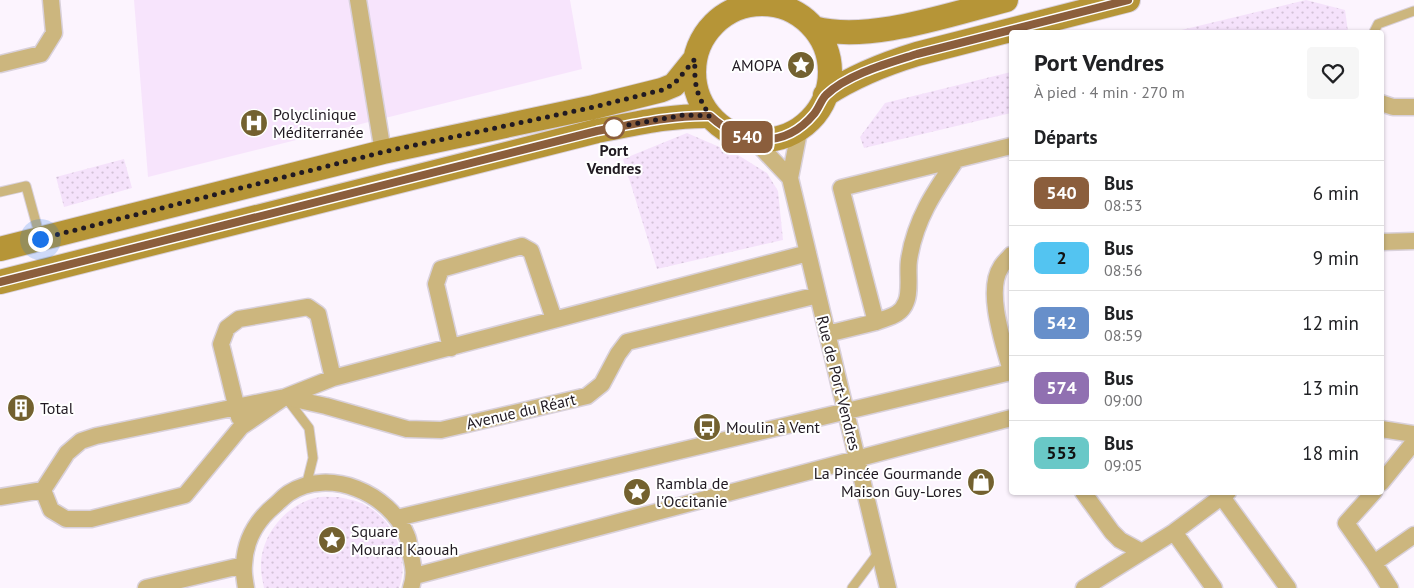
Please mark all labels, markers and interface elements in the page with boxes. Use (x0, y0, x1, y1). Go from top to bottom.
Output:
text: Port Vendres (1034, 47, 1164, 78)
button: heart (1307, 47, 1359, 99)
place icon: AMOPA (786, 50, 816, 80)
place label: AMOPA (732, 55, 783, 75)
text: À pied · 4 min · 270 m (1034, 82, 1185, 102)
place label: Polyclinique Méditerranée (273, 104, 364, 142)
hospital icon: Polyclinique Méditerranée (239, 108, 269, 138)
marker: Port Vendres (603, 117, 625, 139)
line badge: 540 (718, 121, 776, 153)
text: 540 (732, 125, 762, 148)
text: Départs (1034, 125, 1098, 149)
place label: Port Vendres (586, 140, 641, 178)
text: Bus (1104, 171, 1133, 195)
text: 540 (1046, 181, 1077, 204)
text: 6 min (1313, 181, 1359, 205)
text: 08:53 (1104, 195, 1142, 215)
your location (28, 227, 53, 252)
text: Bus (1104, 236, 1133, 260)
text: 2 (1056, 246, 1067, 269)
text: 9 min (1313, 246, 1359, 270)
text: 08:56 (1104, 260, 1142, 280)
text: Bus (1104, 301, 1133, 325)
text: 542 (1046, 311, 1077, 334)
text: 12 min (1302, 311, 1359, 335)
street label: Rue de Port-Vendres (813, 313, 866, 453)
text: 08:59 (1104, 325, 1142, 345)
text: Bus (1104, 366, 1133, 390)
text: 574 (1046, 376, 1077, 399)
text: 13 min (1302, 376, 1359, 400)
street label: Avenue du Réart (464, 389, 578, 433)
text: 09:00 (1104, 390, 1142, 410)
building icon: Total (6, 393, 36, 423)
place label: Total (40, 398, 74, 418)
bus stop icon: Moulin à Vent (692, 412, 722, 442)
place label: Moulin à Vent (726, 417, 821, 437)
text: Bus (1104, 431, 1133, 455)
text: 553 (1046, 441, 1077, 464)
text: 18 min (1302, 441, 1359, 465)
text: 09:05 (1104, 455, 1142, 475)
place label: La Pincée Gourmande Maison Guy-Lores (814, 463, 962, 501)
shop icon: La Pincée Gourmande Maison Guy-Lores (966, 467, 996, 497)
place label: Rambla de l'Occitanie (656, 473, 729, 511)
place icon: Rambla de l'Occitanie (622, 477, 652, 507)
place label: Square Mourad Kaouah (351, 521, 458, 559)
place icon: Square Mourad Kaouah (317, 525, 347, 555)

